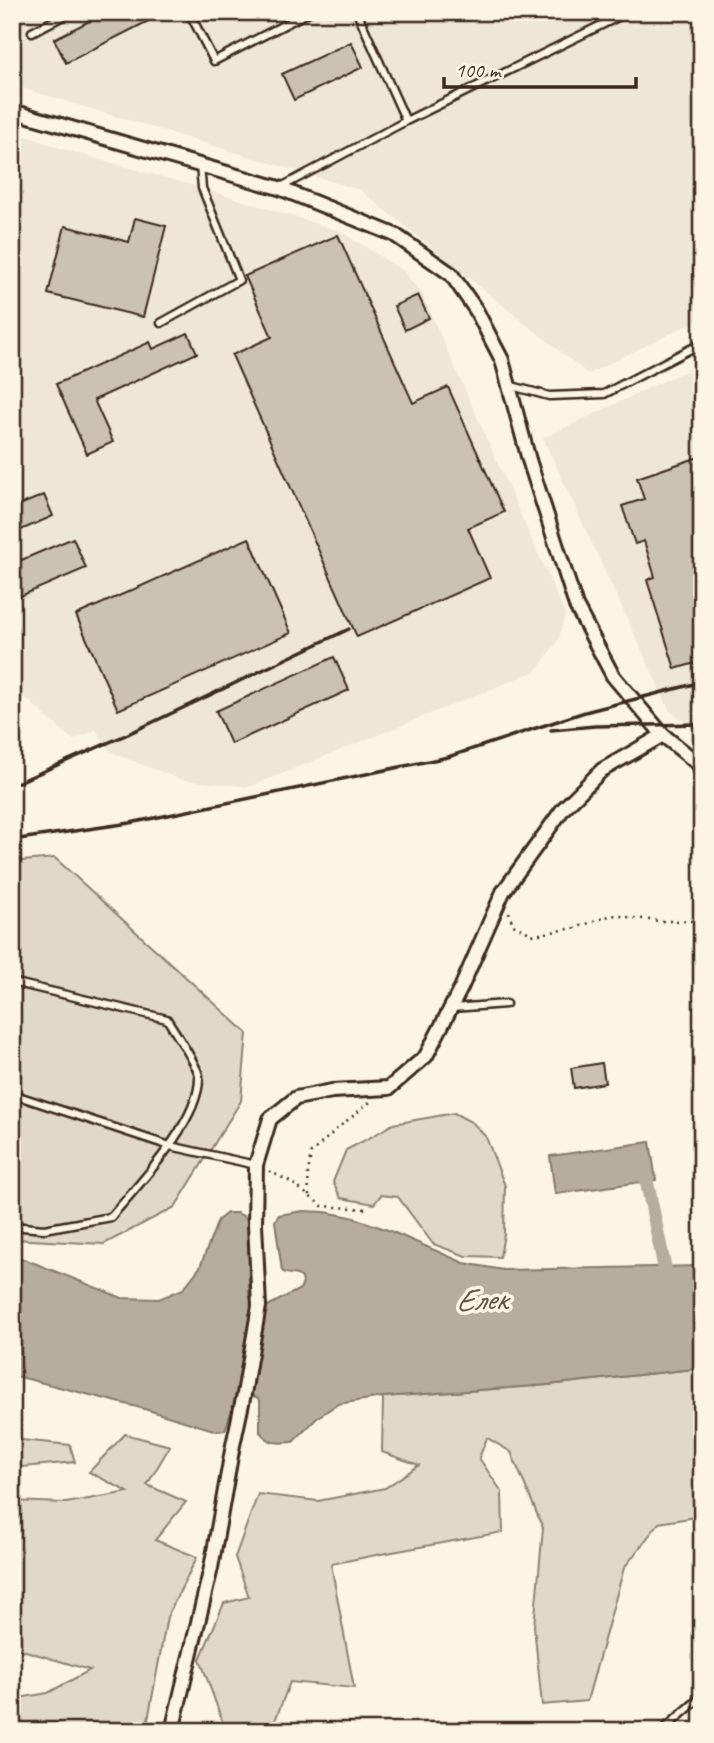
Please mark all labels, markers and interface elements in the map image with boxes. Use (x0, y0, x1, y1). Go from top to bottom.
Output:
scale bar (444, 46, 637, 90)
text: 100 m (455, 57, 502, 83)
water label: Елек (455, 1278, 513, 1321)

